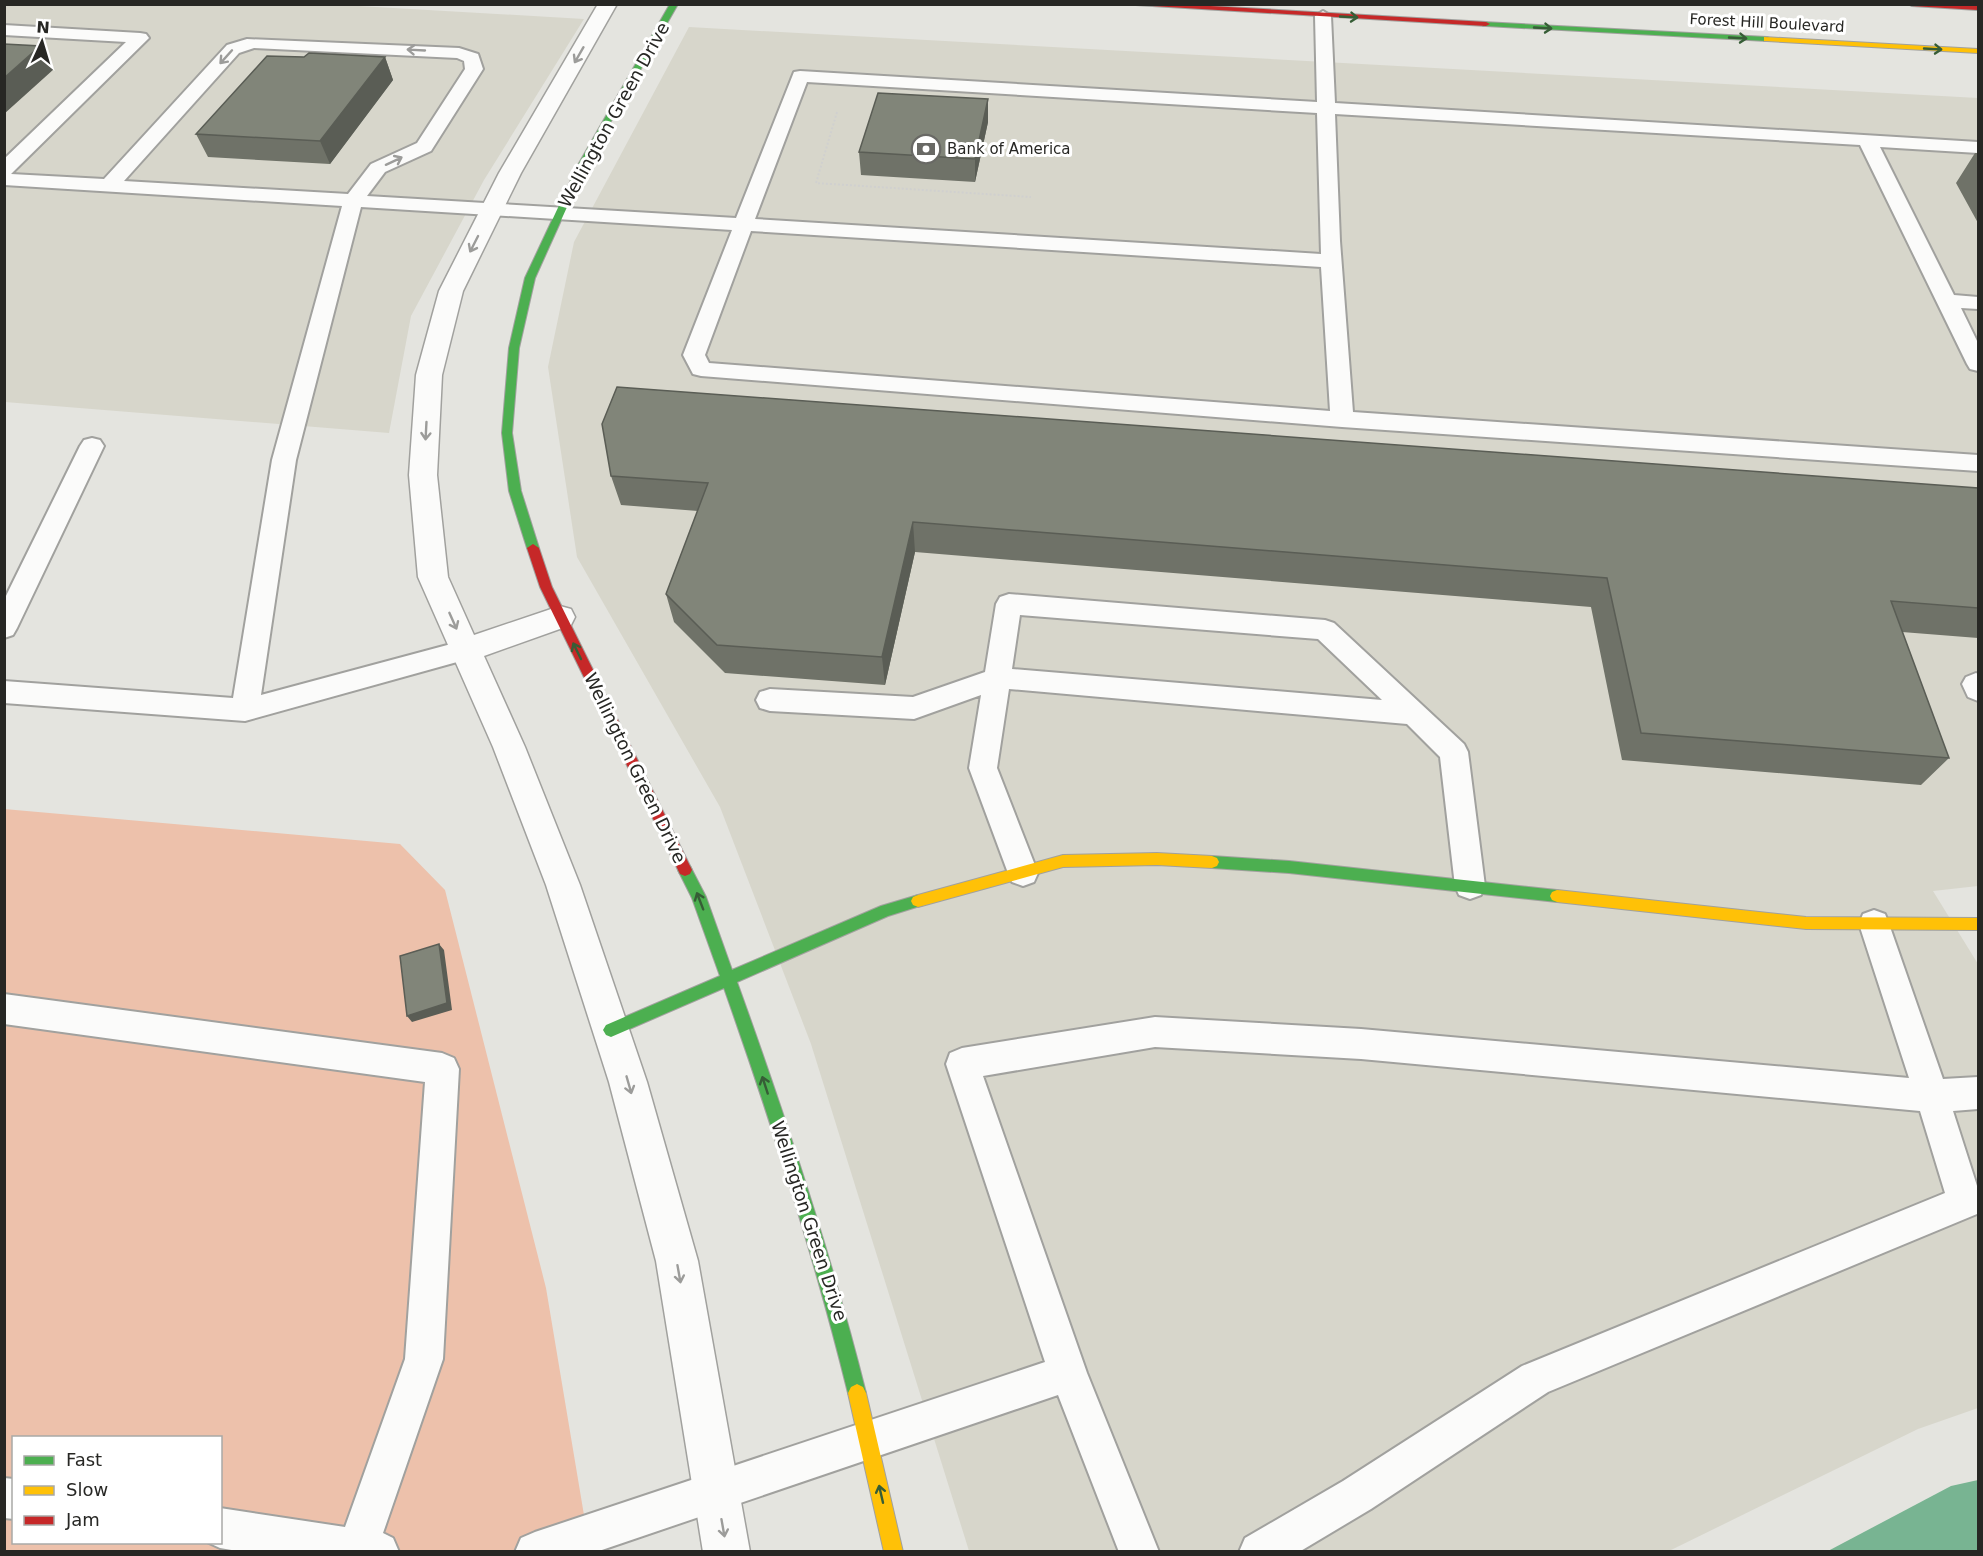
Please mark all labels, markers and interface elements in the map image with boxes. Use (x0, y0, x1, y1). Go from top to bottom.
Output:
street label: Forest Hill Boulevard (1689, 10, 1845, 36)
north arrow (12, 12, 72, 72)
one-way arrow (1338, 12, 1358, 23)
text: N (36, 18, 50, 37)
street label: Wellington Green Drive (554, 18, 673, 211)
one-way arrow (1533, 22, 1553, 33)
one-way arrow (1728, 33, 1748, 44)
one-way arrow (1922, 43, 1942, 54)
one-way arrow (406, 45, 426, 56)
one-way arrow (572, 46, 584, 63)
one-way arrow (219, 50, 233, 65)
bank icon: Bank of America (910, 133, 942, 165)
place label: Bank of America (947, 140, 1071, 158)
one-way arrow (384, 155, 402, 166)
one-way arrow (468, 235, 480, 252)
one-way arrow (420, 420, 431, 440)
one-way arrow (447, 611, 459, 629)
one-way arrow (571, 642, 582, 660)
street label: Wellington Green Drive (580, 669, 691, 866)
one-way arrow (694, 892, 705, 911)
one-way arrow (624, 1076, 635, 1095)
one-way arrow (759, 1076, 770, 1095)
street label: Wellington Green Drive (767, 1118, 852, 1324)
one-way arrow (674, 1263, 685, 1283)
legend (12, 1436, 222, 1544)
text: Fast (66, 1449, 102, 1470)
text: Slow (66, 1479, 108, 1500)
one-way arrow (874, 1485, 886, 1504)
text: Jam (65, 1509, 100, 1530)
one-way arrow (718, 1518, 729, 1537)

